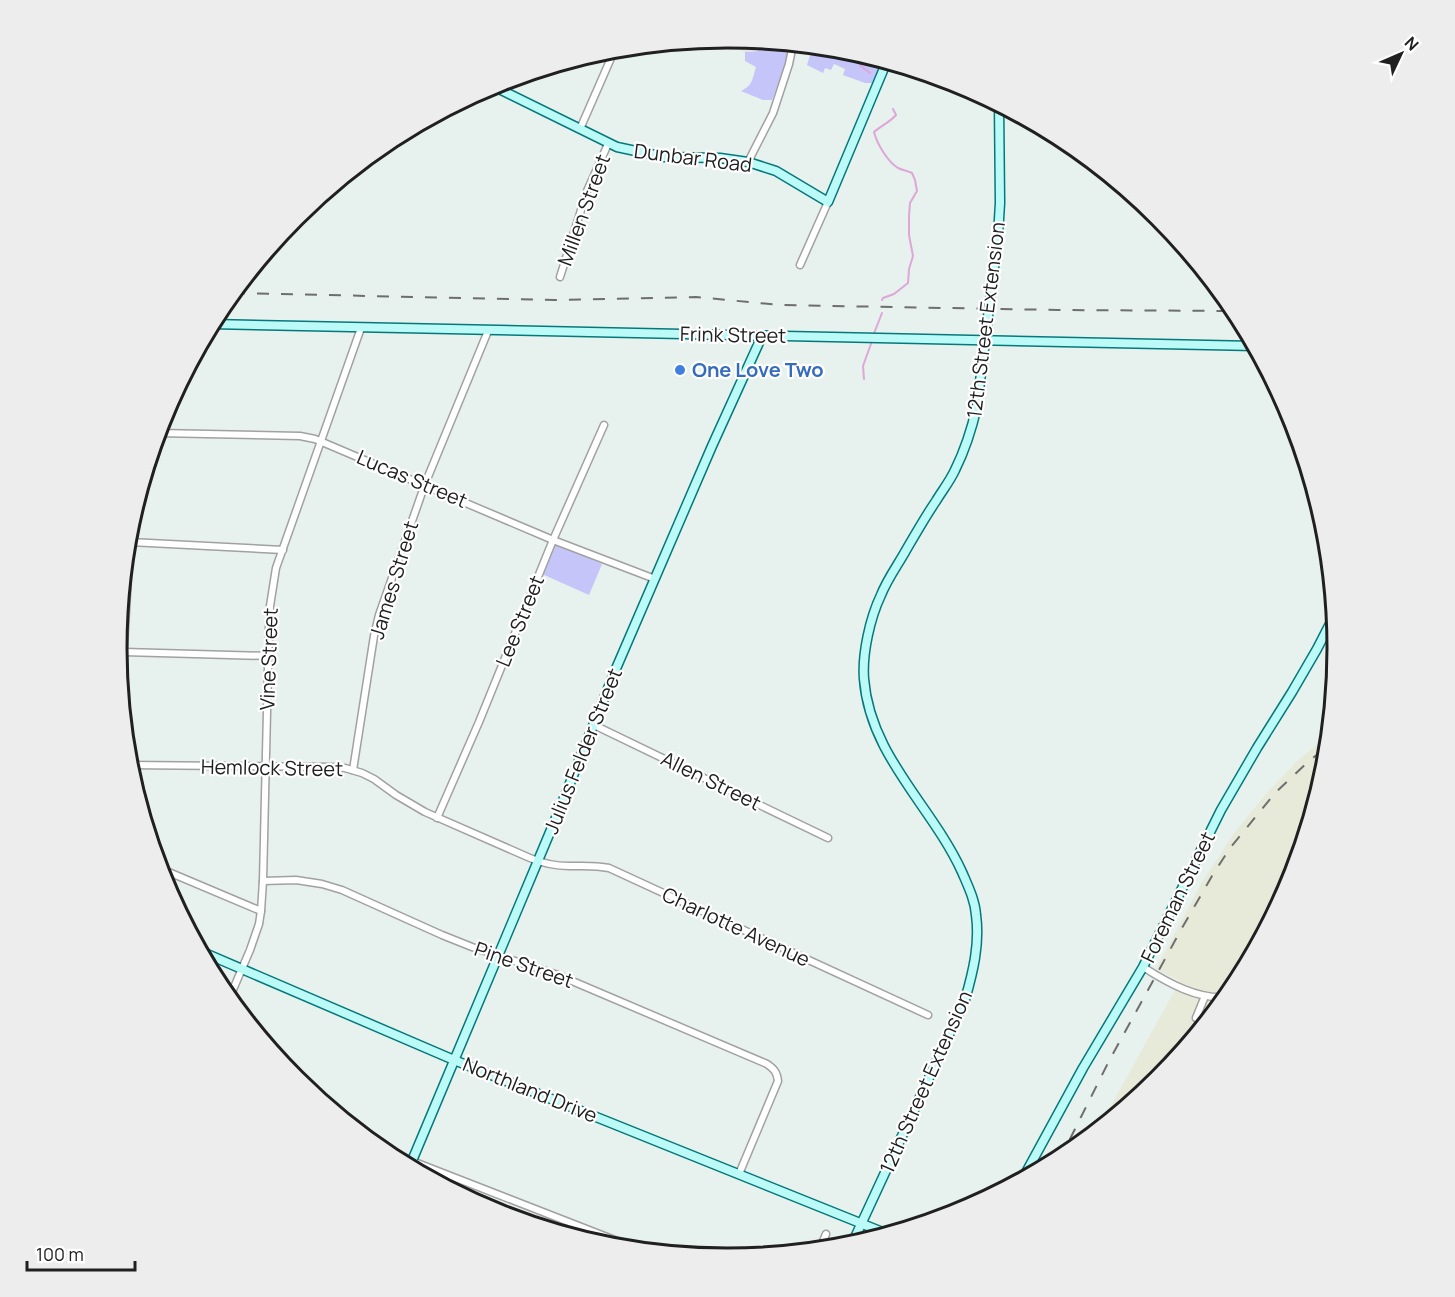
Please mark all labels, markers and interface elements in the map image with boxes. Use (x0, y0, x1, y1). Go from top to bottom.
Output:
north arrow (1371, 24, 1431, 84)
text: N (1400, 32, 1424, 55)
street label: Dunbar Road (632, 137, 754, 178)
street label: Millen Street (551, 150, 616, 269)
street label: 12th Street Extension (960, 220, 1011, 420)
street label: Frink Street (680, 320, 786, 349)
place label: One Love Two (692, 356, 824, 383)
marker: One Love Two (673, 363, 687, 377)
street label: Lucas Street (353, 443, 472, 514)
street label: James Street (363, 517, 424, 642)
street label: Lee Street (489, 571, 550, 671)
street label: Vine Street (253, 607, 284, 711)
street label: Julius Felder Street (537, 664, 628, 838)
street label: Allen Street (657, 745, 766, 816)
street label: Hemlock Street (201, 753, 343, 782)
street label: Foreman Street (1134, 827, 1221, 967)
street label: Charlotte Avenue (658, 881, 814, 973)
street label: Pine Street (471, 935, 577, 994)
street label: 12th Street Extension (873, 986, 978, 1178)
street label: Northland Drive (459, 1050, 601, 1129)
scale bar (27, 1234, 135, 1272)
text: 100 m (36, 1242, 84, 1266)

